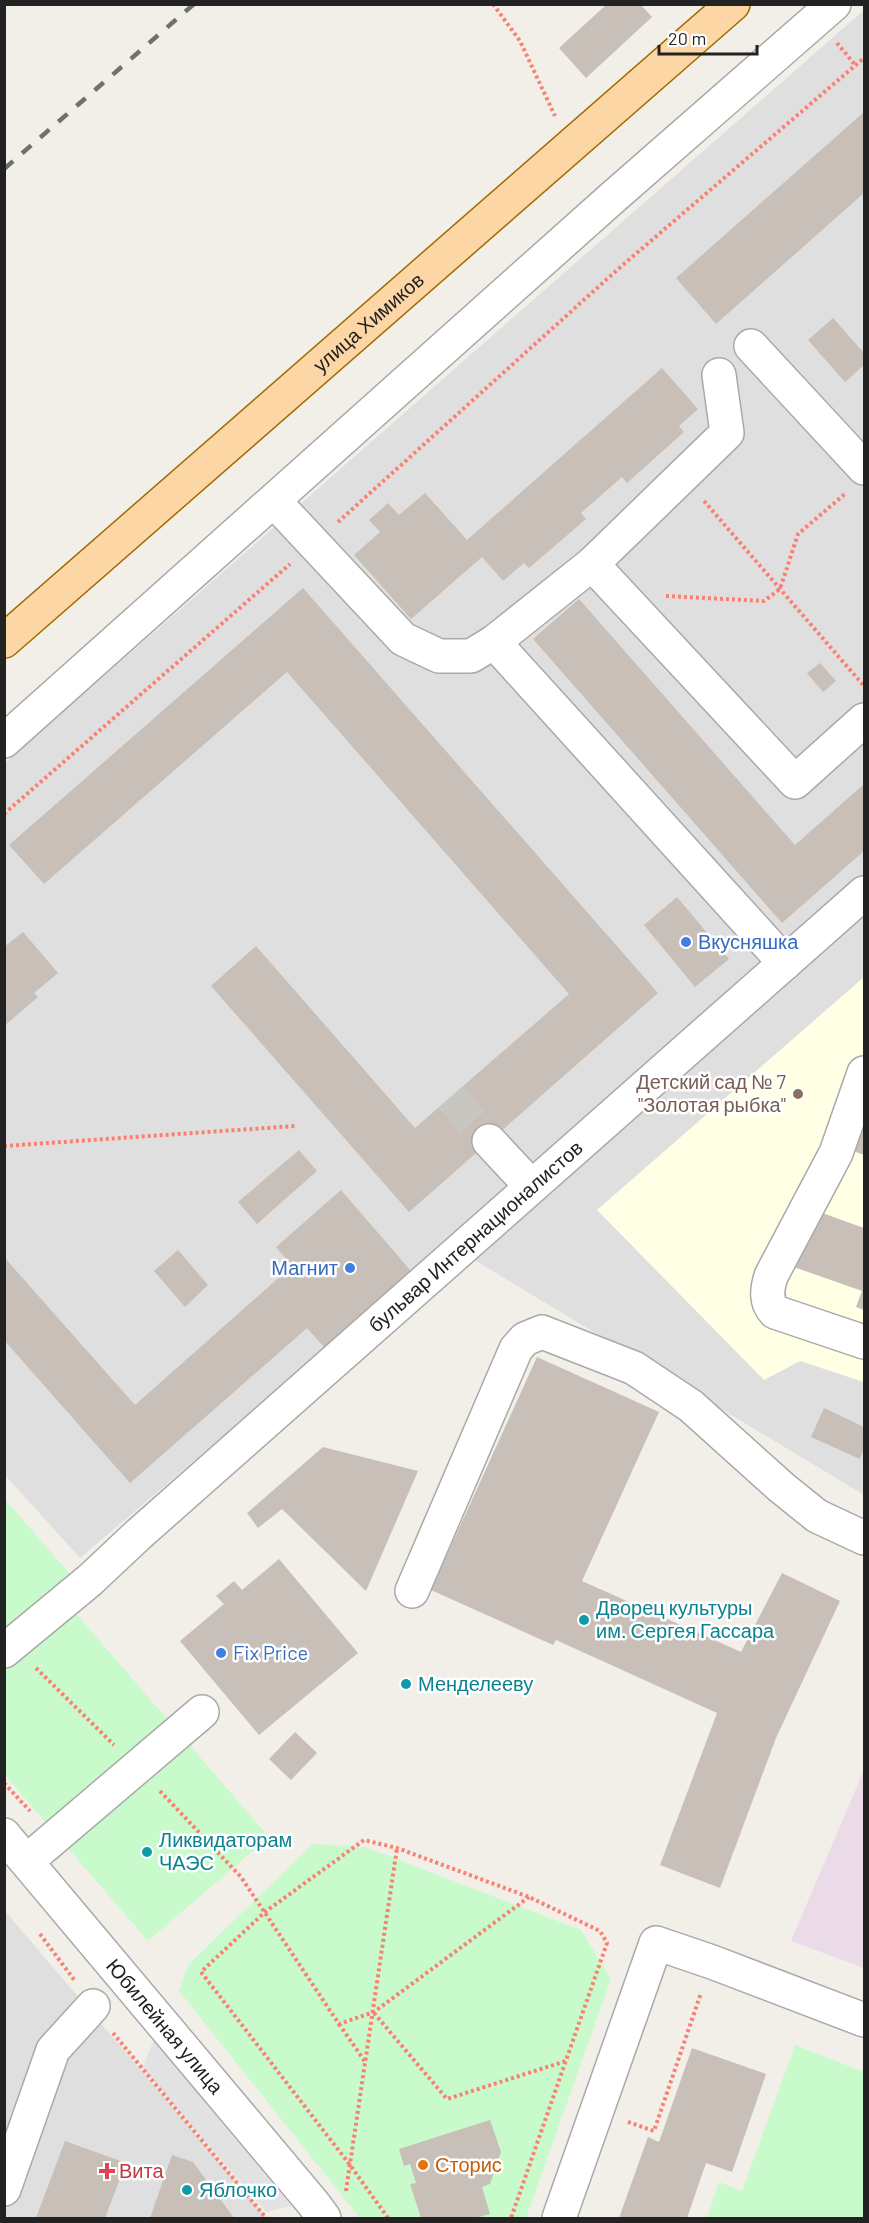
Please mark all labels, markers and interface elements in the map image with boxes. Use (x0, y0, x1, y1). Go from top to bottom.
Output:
scale bar (659, 18, 756, 56)
text: 20 m (668, 27, 706, 49)
street label: улица Химиков (308, 267, 428, 377)
place label: Вкусняшка (698, 929, 799, 953)
marker: Вкусняшка (679, 935, 693, 949)
place label: Детский сад № 7 "Золотая рыбка" (636, 1069, 787, 1116)
marker: Детский сад № 7 "Золотая рыбка" (791, 1087, 805, 1101)
street label: бульвар Интернационалистов (363, 1135, 587, 1337)
place label: Магнит (271, 1255, 338, 1279)
marker: Магнит (343, 1261, 357, 1275)
place label: Дворец культуры им. Сергея Гассара (596, 1595, 775, 1642)
marker: Дворец культуры им. Сергея Гассара (577, 1613, 591, 1627)
place label: Fix Price (233, 1640, 308, 1664)
marker: Fix Price (214, 1646, 228, 1660)
place label: Менделееву (418, 1671, 533, 1695)
marker: Менделееву (399, 1677, 413, 1691)
place label: Ликвидаторам ЧАЭС (159, 1827, 292, 1874)
marker: Ликвидаторам ЧАЭС (140, 1845, 154, 1859)
street label: Юбилейная улица (102, 1953, 230, 2099)
place label: Сторис (435, 2152, 502, 2176)
place label: Вита (119, 2158, 164, 2182)
marker: Сторис (416, 2158, 430, 2172)
marker: Вита (100, 2164, 114, 2178)
place label: Яблочко (199, 2177, 277, 2201)
marker: Яблочко (180, 2183, 194, 2197)

